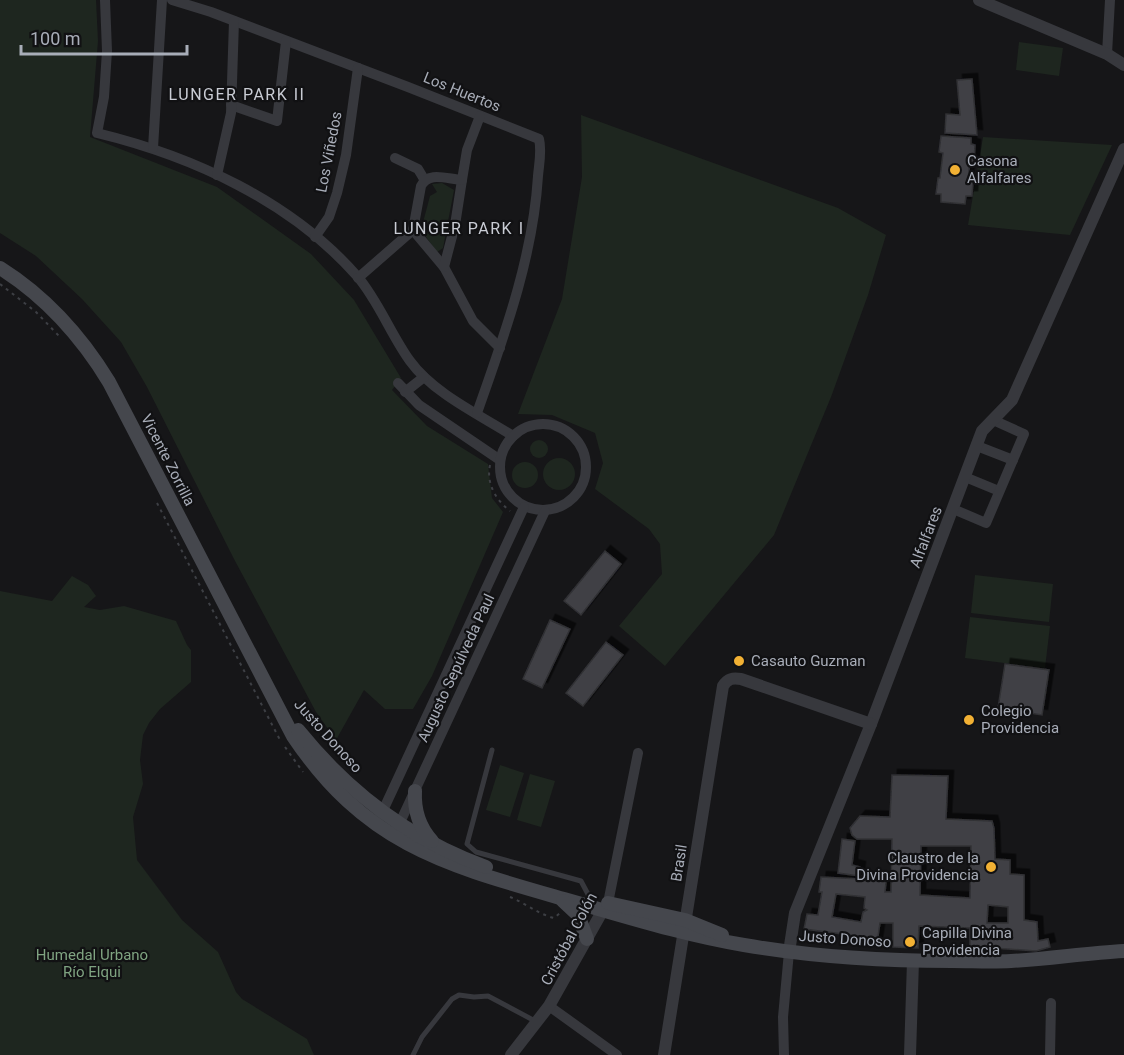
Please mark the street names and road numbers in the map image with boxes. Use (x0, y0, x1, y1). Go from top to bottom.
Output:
street label: Los Huertos (421, 68, 503, 116)
street label: Los Viñedos (312, 110, 346, 194)
street label: Vicente Zorrilla (137, 411, 199, 509)
street label: Alfalfares (906, 504, 946, 570)
street label: Augusto Sepúlveda Paul (414, 591, 498, 745)
street label: Justo Donoso (290, 695, 366, 777)
street label: Brasil (667, 843, 691, 883)
street label: Cristóbal Colón (537, 890, 601, 988)
street label: Justo Donoso (798, 927, 892, 951)

